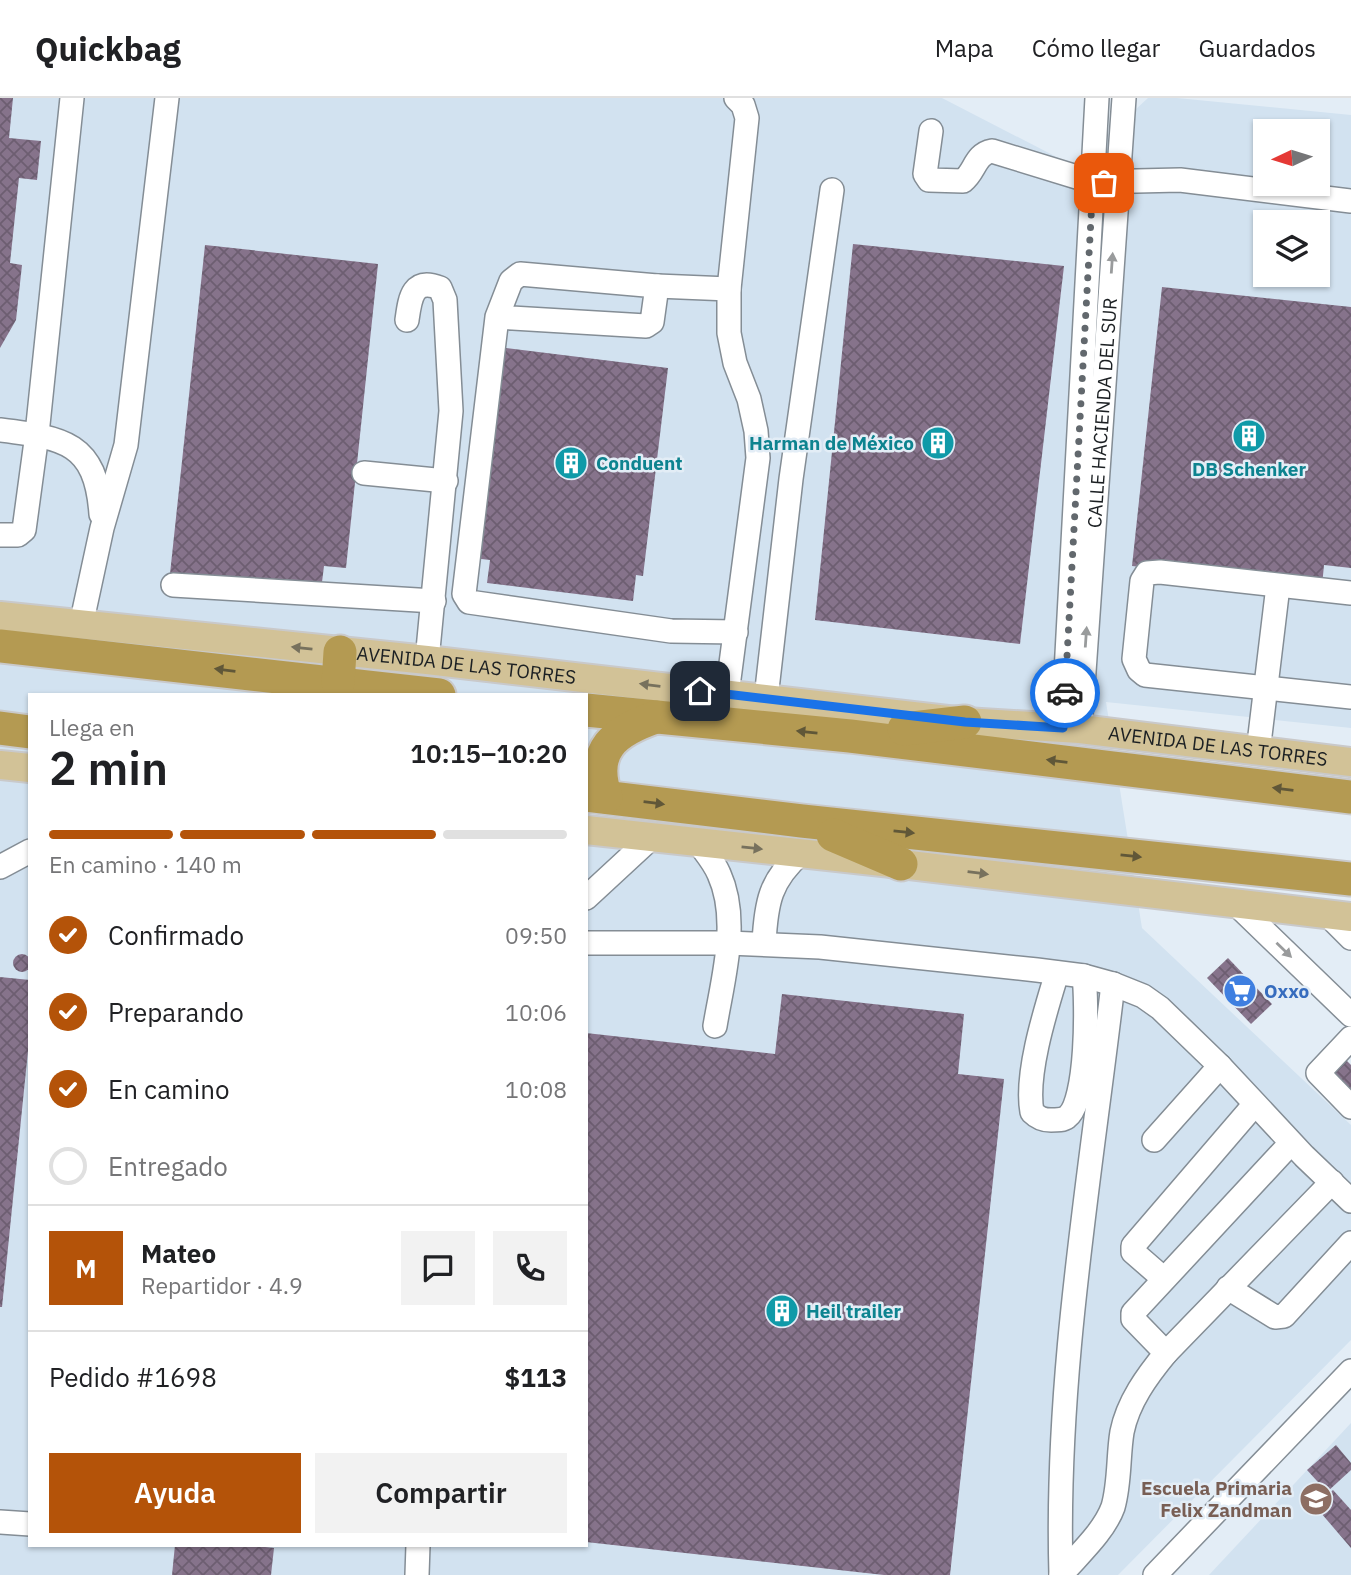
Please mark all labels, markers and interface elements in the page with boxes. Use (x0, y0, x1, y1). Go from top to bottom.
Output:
text: Quickbag (35, 27, 181, 70)
text: Mapa (935, 32, 994, 64)
text: Cómo llegar (1032, 32, 1160, 64)
text: Guardados (1198, 32, 1316, 64)
north arrow (1253, 119, 1330, 196)
map controls (1253, 119, 1330, 287)
pin (1074, 153, 1134, 213)
icon: bag (1085, 164, 1123, 202)
button: layers (1253, 210, 1330, 287)
one-way arrow (1107, 252, 1118, 274)
street label: CALLE HACIENDA DEL SUR (1082, 297, 1122, 529)
building icon: DB Schenker (1230, 417, 1268, 455)
building icon: Harman de México (919, 424, 957, 462)
place label: Harman de México (749, 431, 914, 455)
building icon: Conduent (552, 444, 590, 482)
place label: Conduent (596, 451, 683, 475)
place label: DB Schenker (1192, 457, 1306, 481)
one-way arrow (1081, 626, 1092, 648)
street label: AVENIDA DE LAS TORRES (356, 641, 577, 689)
one-way arrow (291, 642, 313, 653)
courier (1030, 658, 1100, 728)
pin (670, 661, 730, 721)
one-way arrow (214, 665, 236, 676)
icon: home (681, 672, 719, 710)
icon: car (1046, 674, 1084, 712)
one-way arrow (639, 680, 661, 691)
text: Llega en (49, 712, 135, 742)
street label: AVENIDA DE LAS TORRES (1107, 721, 1329, 771)
one-way arrow (796, 726, 818, 737)
text: 10:15–10:20 (410, 736, 567, 770)
text: 2 min (49, 738, 168, 798)
one-way arrow (1046, 756, 1068, 767)
one-way arrow (1272, 783, 1294, 794)
one-way arrow (643, 798, 665, 809)
one-way arrow (894, 827, 916, 838)
one-way arrow (741, 843, 763, 854)
text: En camino · 140 m (49, 849, 242, 879)
one-way arrow (1120, 851, 1142, 862)
one-way arrow (967, 867, 989, 878)
icon: check (49, 916, 87, 954)
text: Confirmado (108, 918, 244, 952)
text: 09:50 (505, 920, 567, 950)
one-way arrow (1275, 942, 1292, 958)
supermarket icon: Oxxo (1221, 972, 1259, 1010)
place label: Oxxo (1264, 979, 1310, 1003)
icon: check (49, 993, 87, 1031)
text: Preparando (108, 995, 244, 1029)
text: 10:06 (505, 997, 567, 1027)
icon: check (49, 1070, 87, 1108)
text: En camino (108, 1072, 230, 1106)
text: 10:08 (505, 1074, 567, 1104)
text: Entregado (108, 1149, 228, 1183)
button: chat (401, 1231, 475, 1305)
button: phone (493, 1231, 567, 1305)
text: Mateo (141, 1236, 216, 1270)
text: M (75, 1251, 97, 1285)
text: Repartidor · 4.9 (141, 1270, 303, 1300)
building icon: Heil trailer (763, 1292, 801, 1330)
place label: Heil trailer (806, 1299, 901, 1323)
text: Pedido #1698 (49, 1360, 217, 1394)
text: $113 (505, 1360, 567, 1394)
button: Ayuda (49, 1453, 301, 1533)
button: Compartir (315, 1453, 567, 1533)
place label: Escuela Primaria Felix Zandman (1141, 1476, 1292, 1522)
school or university icon: Escuela Primaria Felix Zandman (1297, 1480, 1335, 1518)

